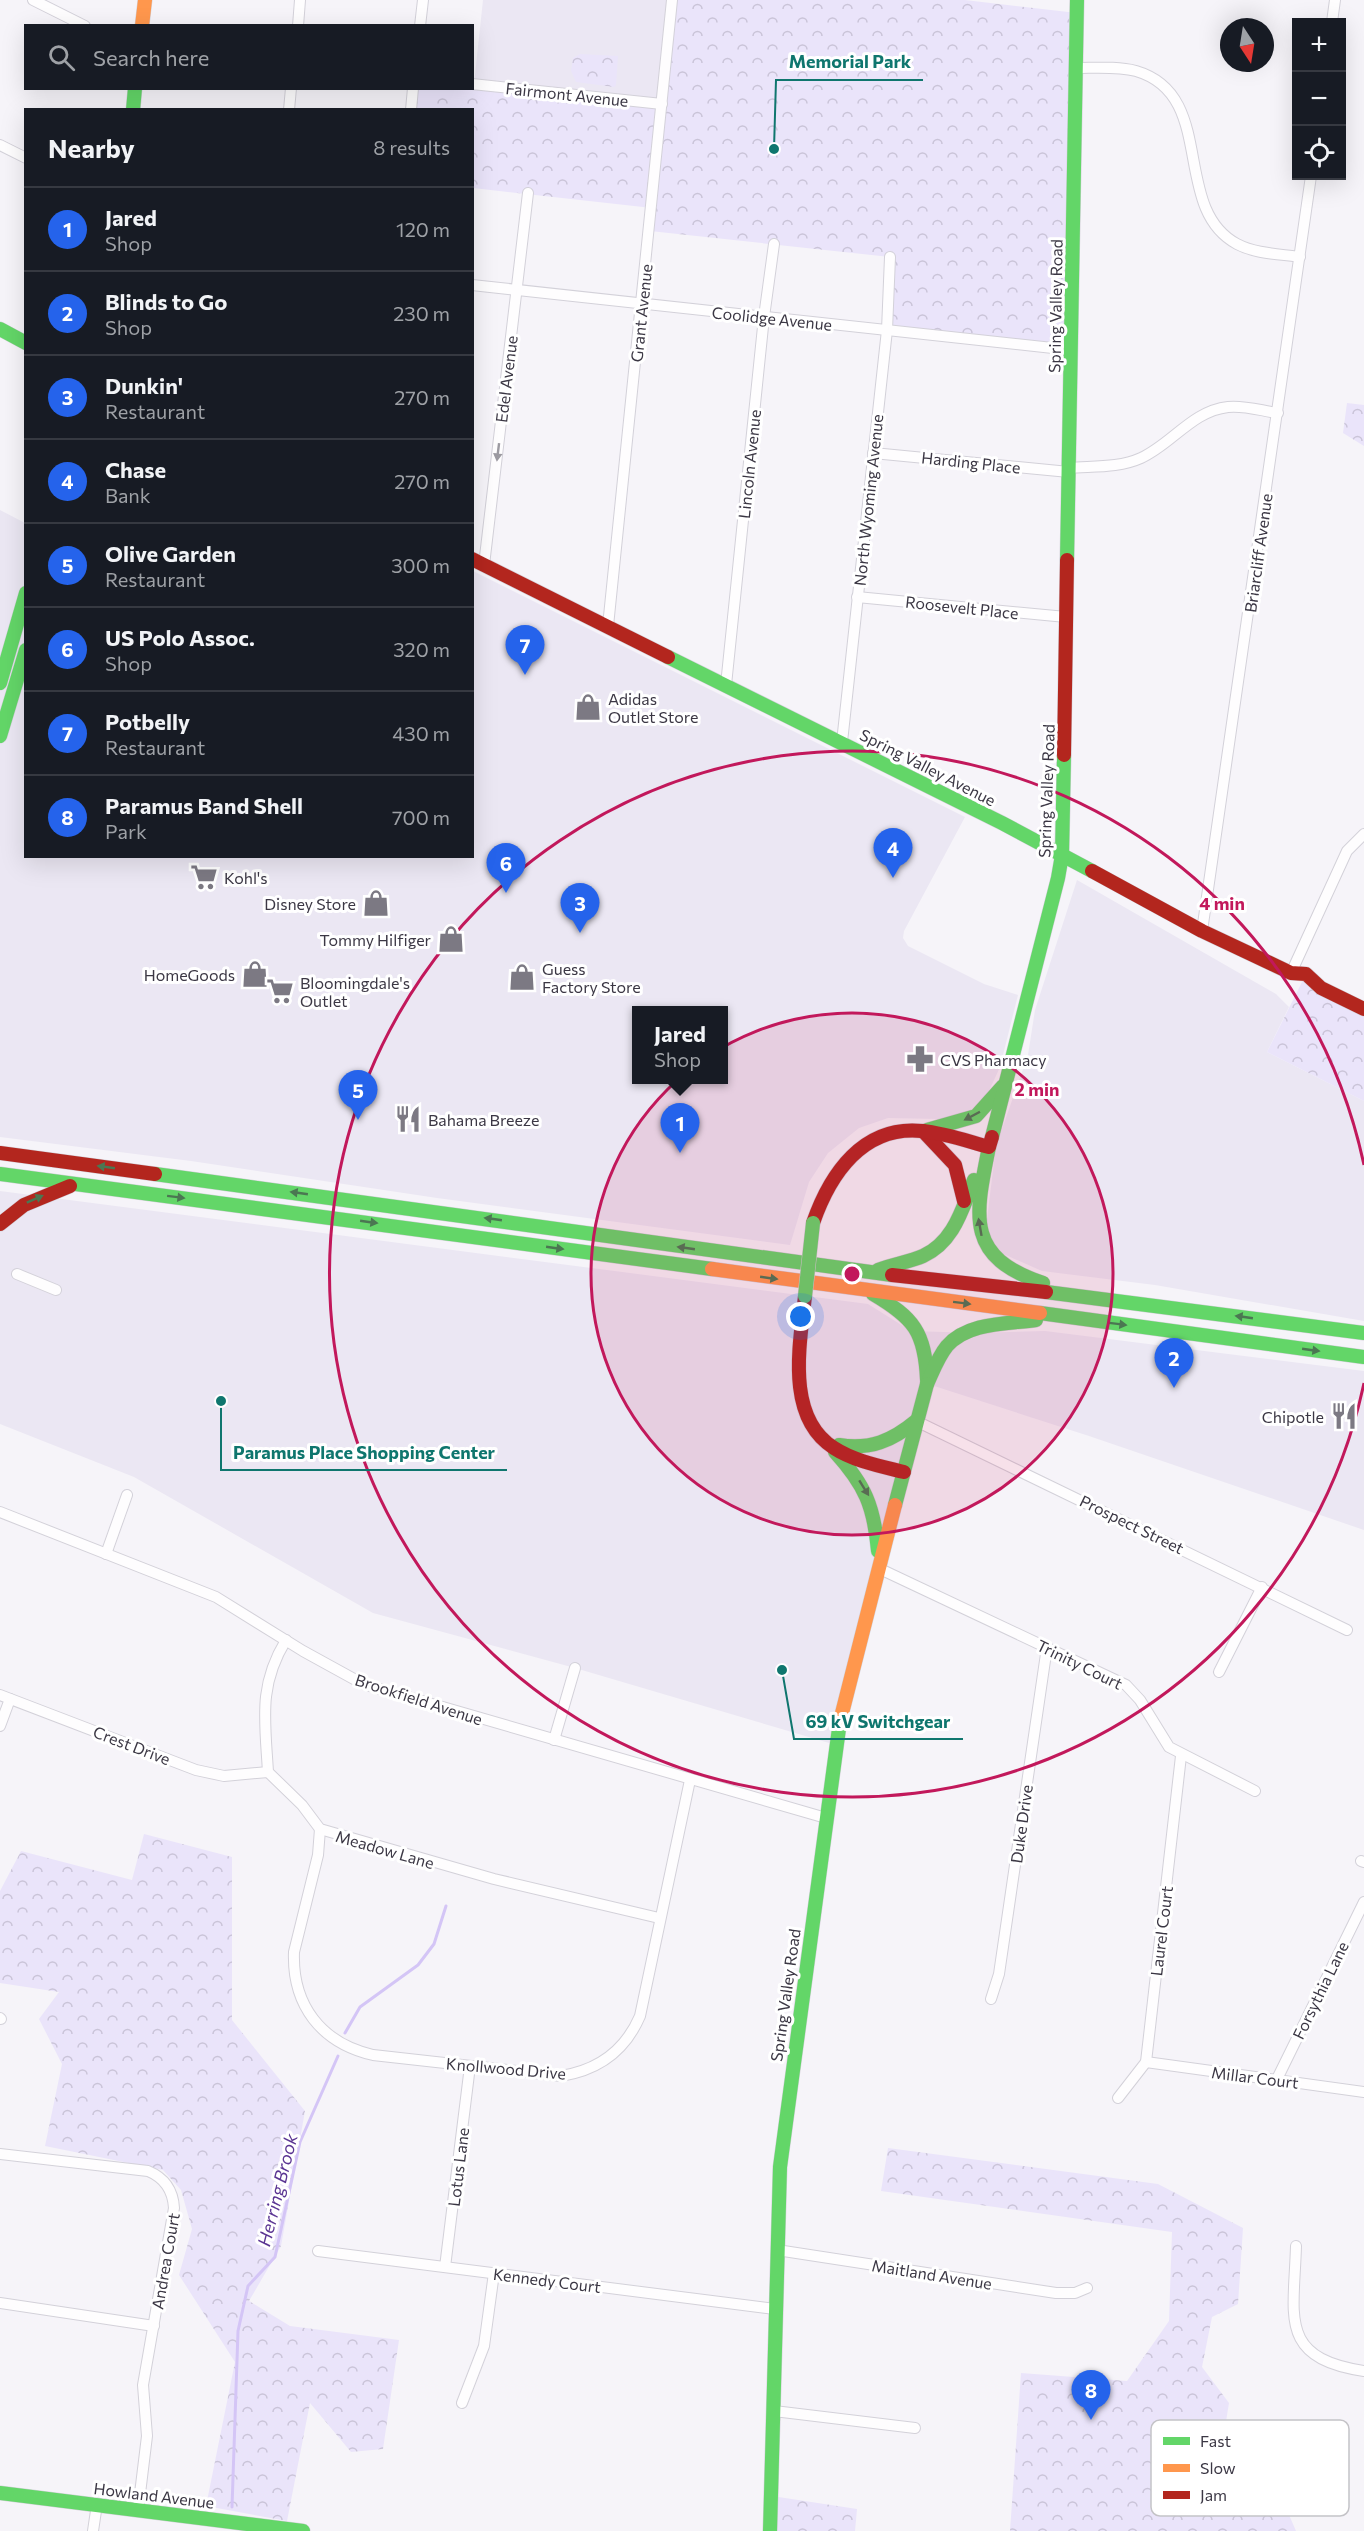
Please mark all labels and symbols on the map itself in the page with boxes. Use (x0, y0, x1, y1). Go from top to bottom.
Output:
north arrow (1220, 18, 1274, 72)
callout: Memorial Park (776, 44, 923, 80)
text: Memorial Park (789, 50, 912, 72)
street label: Fairmont Avenue (505, 78, 629, 110)
street label: Spring Valley Road (1044, 239, 1066, 373)
street label: Grant Avenue (626, 263, 656, 363)
street label: Coolidge Avenue (711, 302, 833, 334)
street label: Edel Avenue (491, 334, 521, 424)
street label: Lincoln Avenue (734, 409, 764, 519)
street label: North Wyoming Avenue (850, 413, 886, 587)
one-way arrow (493, 443, 502, 462)
street label: Harding Place (920, 447, 1022, 477)
street label: Briarcliff Avenue (1240, 492, 1276, 614)
street label: Roosevelt Place (905, 592, 1019, 622)
pin: 7 (506, 626, 544, 675)
place label: Adidas Outlet Store (608, 689, 698, 726)
shop icon: Adidas Outlet Store (573, 692, 603, 722)
street label: Spring Valley Road (1034, 724, 1058, 858)
street label: Spring Valley Avenue (857, 725, 999, 809)
pin: 4 (874, 828, 912, 878)
pin: 6 (486, 844, 526, 893)
supermarket icon: Kohl's (189, 862, 219, 892)
place label: Kohl's (224, 868, 267, 887)
pin: 3 (560, 884, 600, 933)
shop icon: Disney Store (361, 888, 391, 918)
text: 4 min (1199, 892, 1245, 914)
place label: Disney Store (264, 894, 356, 913)
shop icon: Tommy Hilfiger (436, 924, 466, 954)
place label: Tommy Hilfiger (319, 930, 432, 949)
shop icon: HomeGoods (240, 959, 270, 989)
place label: Guess Factory Store (542, 959, 641, 996)
shop icon: Guess Factory Store (507, 962, 537, 992)
place label: HomeGoods (144, 965, 235, 984)
place label: Bloomingdale's Outlet (300, 973, 410, 1010)
supermarket icon: Bloomingdale's Outlet (265, 976, 295, 1006)
pharmacy icon: CVS Pharmacy (905, 1044, 935, 1074)
place label: CVS Pharmacy (940, 1050, 1047, 1069)
pin: 5 (338, 1070, 378, 1120)
text: 2 min (1015, 1078, 1059, 1100)
restaurant icon: Bahama Breeze (393, 1104, 423, 1134)
pin: 1 (660, 1104, 700, 1153)
place label: Bahama Breeze (428, 1110, 539, 1129)
one-way arrow (963, 1111, 981, 1121)
one-way arrow (97, 1162, 116, 1172)
one-way arrow (290, 1188, 309, 1198)
one-way arrow (166, 1192, 185, 1202)
one-way arrow (27, 1194, 45, 1204)
one-way arrow (483, 1214, 502, 1223)
one-way arrow (975, 1217, 984, 1236)
one-way arrow (360, 1218, 379, 1227)
one-way arrow (545, 1243, 564, 1252)
one-way arrow (676, 1243, 695, 1252)
centre of rings (842, 1264, 862, 1284)
one-way arrow (759, 1273, 778, 1283)
one-way arrow (952, 1299, 971, 1308)
your location (786, 1302, 815, 1331)
one-way arrow (1234, 1312, 1253, 1321)
one-way arrow (1108, 1319, 1127, 1328)
pin: 2 (1154, 1338, 1194, 1388)
one-way arrow (1301, 1345, 1320, 1354)
restaurant icon: Chipotle (1329, 1401, 1359, 1431)
place label: Chipotle (1262, 1407, 1324, 1426)
callout: Paramus Place Shopping Center (221, 1434, 507, 1470)
text: Paramus Place Shopping Center (233, 1441, 496, 1463)
one-way arrow (858, 1479, 869, 1496)
street label: Prospect Street (1077, 1491, 1188, 1558)
street label: Trinity Court (1034, 1635, 1126, 1693)
street label: Brookfield Avenue (353, 1669, 485, 1729)
callout: 69 kV Switchgear (794, 1703, 963, 1739)
text: 69 kV Switchgear (806, 1710, 951, 1732)
street label: Crest Drive (91, 1722, 173, 1768)
street label: Duke Drive (1006, 1783, 1036, 1865)
street label: Meadow Lane (334, 1826, 436, 1872)
street label: Laurel Court (1146, 1884, 1176, 1977)
street label: Spring Valley Road (766, 1927, 804, 2063)
street label: Forsythia Lane (1288, 1938, 1352, 2042)
street label: Knollwood Drive (445, 2053, 567, 2083)
street label: Millar Court (1210, 2062, 1300, 2092)
street label: Lotus Lane (444, 2126, 472, 2208)
water label: Herring Brook (252, 2130, 302, 2249)
street label: Andrea Court (147, 2211, 183, 2311)
street label: Maitland Avenue (871, 2255, 993, 2293)
street label: Kennedy Court (492, 2264, 602, 2296)
pin: 8 (1072, 2370, 1110, 2420)
legend (1151, 2420, 1349, 2516)
text: Fast (1200, 2431, 1231, 2450)
text: Slow (1200, 2458, 1236, 2477)
street label: Howland Avenue (93, 2478, 215, 2512)
text: Jam (1200, 2485, 1227, 2504)

